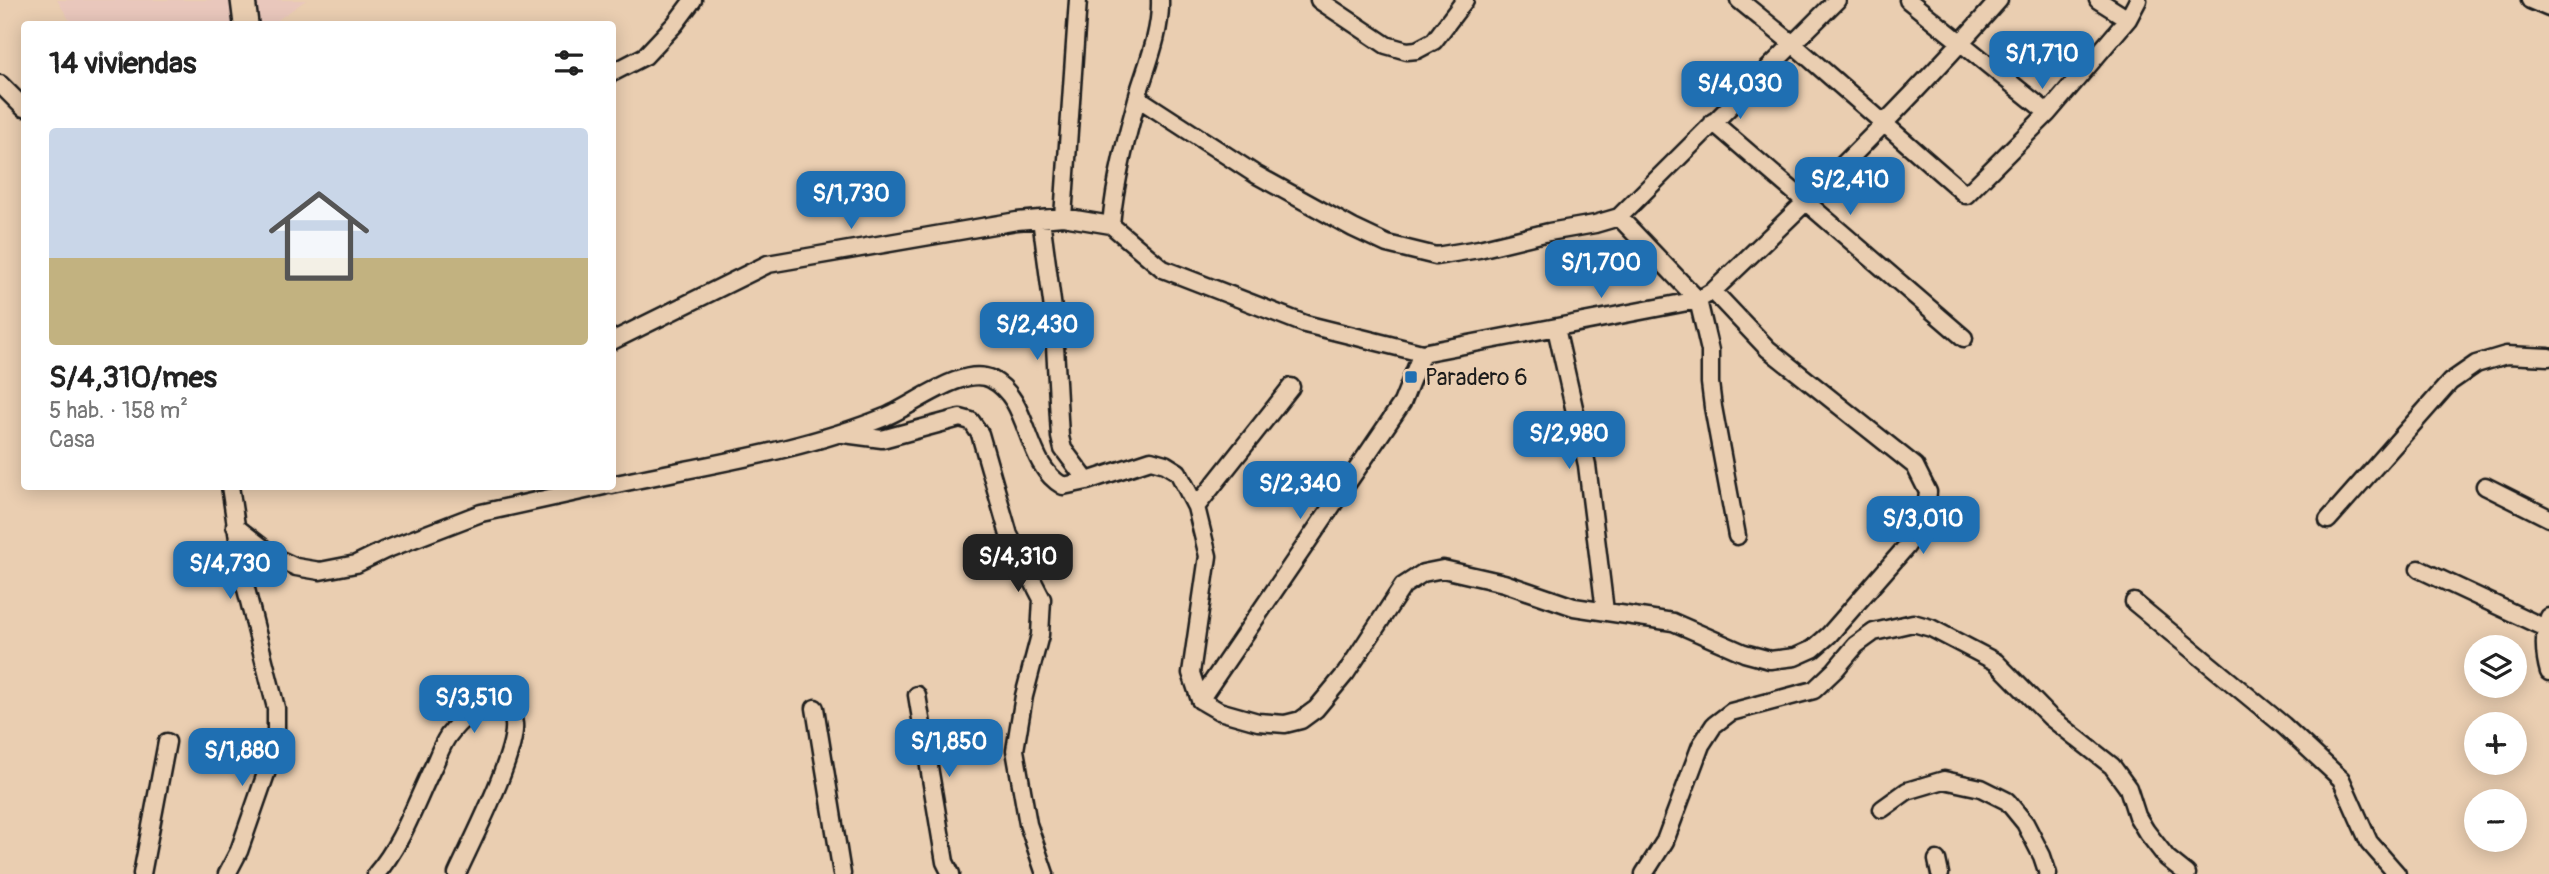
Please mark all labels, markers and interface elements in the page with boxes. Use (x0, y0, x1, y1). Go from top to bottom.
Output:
pin: S/1,710 (1977, 32, 2107, 91)
text: S/1,710 (2005, 39, 2079, 68)
icon: filters (550, 44, 588, 82)
text: 14 viviendas (49, 45, 196, 82)
pin: S/4,030 (1675, 61, 1805, 121)
text: S/4,030 (1697, 69, 1783, 98)
pin: S/2,410 (1785, 158, 1915, 217)
text: S/2,410 (1811, 165, 1889, 194)
pin: S/1,730 (786, 172, 916, 231)
icon: home (256, 173, 382, 299)
text: S/1,730 (812, 179, 890, 208)
pin: S/1,700 (1536, 240, 1666, 300)
text: S/1,700 (1561, 248, 1641, 277)
pin: S/2,430 (972, 302, 1102, 362)
text: S/2,430 (996, 310, 1078, 339)
text: S/4,310/mes (49, 359, 217, 396)
place label: Paradero 6 (1425, 363, 1528, 392)
marker: Paradero 6 (1403, 369, 1419, 385)
text: 5 hab. · 158 m² (49, 396, 188, 425)
pin: S/2,980 (1504, 412, 1634, 471)
text: S/2,980 (1529, 419, 1609, 448)
text: Casa (49, 425, 95, 454)
pin: S/2,340 (1235, 462, 1365, 521)
text: S/2,340 (1259, 469, 1341, 498)
pin: S/3,010 (1858, 496, 1988, 556)
text: S/3,010 (1883, 504, 1963, 533)
pin: S/4,310 (953, 534, 1083, 594)
pin: S/4,730 (165, 542, 295, 601)
text: S/4,310 (979, 542, 1057, 571)
text: S/4,730 (189, 549, 271, 578)
map controls (2464, 635, 2527, 852)
button: layers (2464, 635, 2527, 698)
pin: S/3,510 (409, 676, 539, 735)
text: S/3,510 (435, 683, 513, 712)
button: + (2464, 712, 2527, 775)
pin: S/1,850 (884, 720, 1014, 779)
text: S/1,850 (911, 727, 987, 756)
pin: S/1,880 (177, 728, 307, 788)
text: S/1,880 (204, 736, 280, 765)
button: − (2464, 789, 2527, 852)

